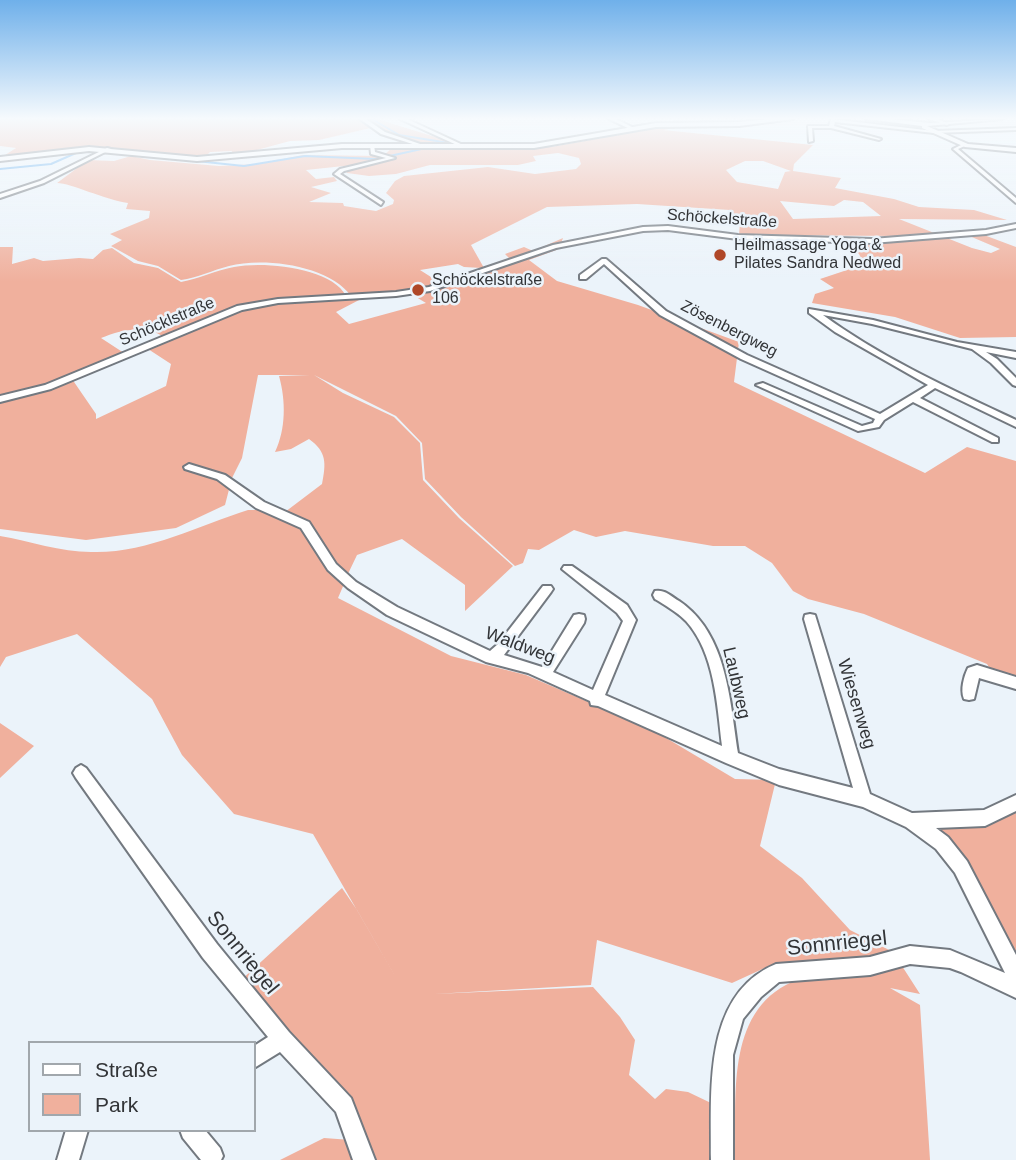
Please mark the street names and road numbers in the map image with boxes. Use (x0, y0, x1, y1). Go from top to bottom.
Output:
street label: Schöckelstraße (666, 206, 778, 232)
street label: Schöcklstraße (117, 293, 217, 351)
street label: Zösenbergweg (677, 296, 781, 362)
street label: Waldweg (482, 623, 558, 669)
street label: Laubweg (717, 645, 755, 721)
street label: Wiesenweg (832, 656, 880, 752)
street label: Sonnriegel (201, 906, 283, 1000)
street label: Sonnriegel (786, 926, 888, 962)

